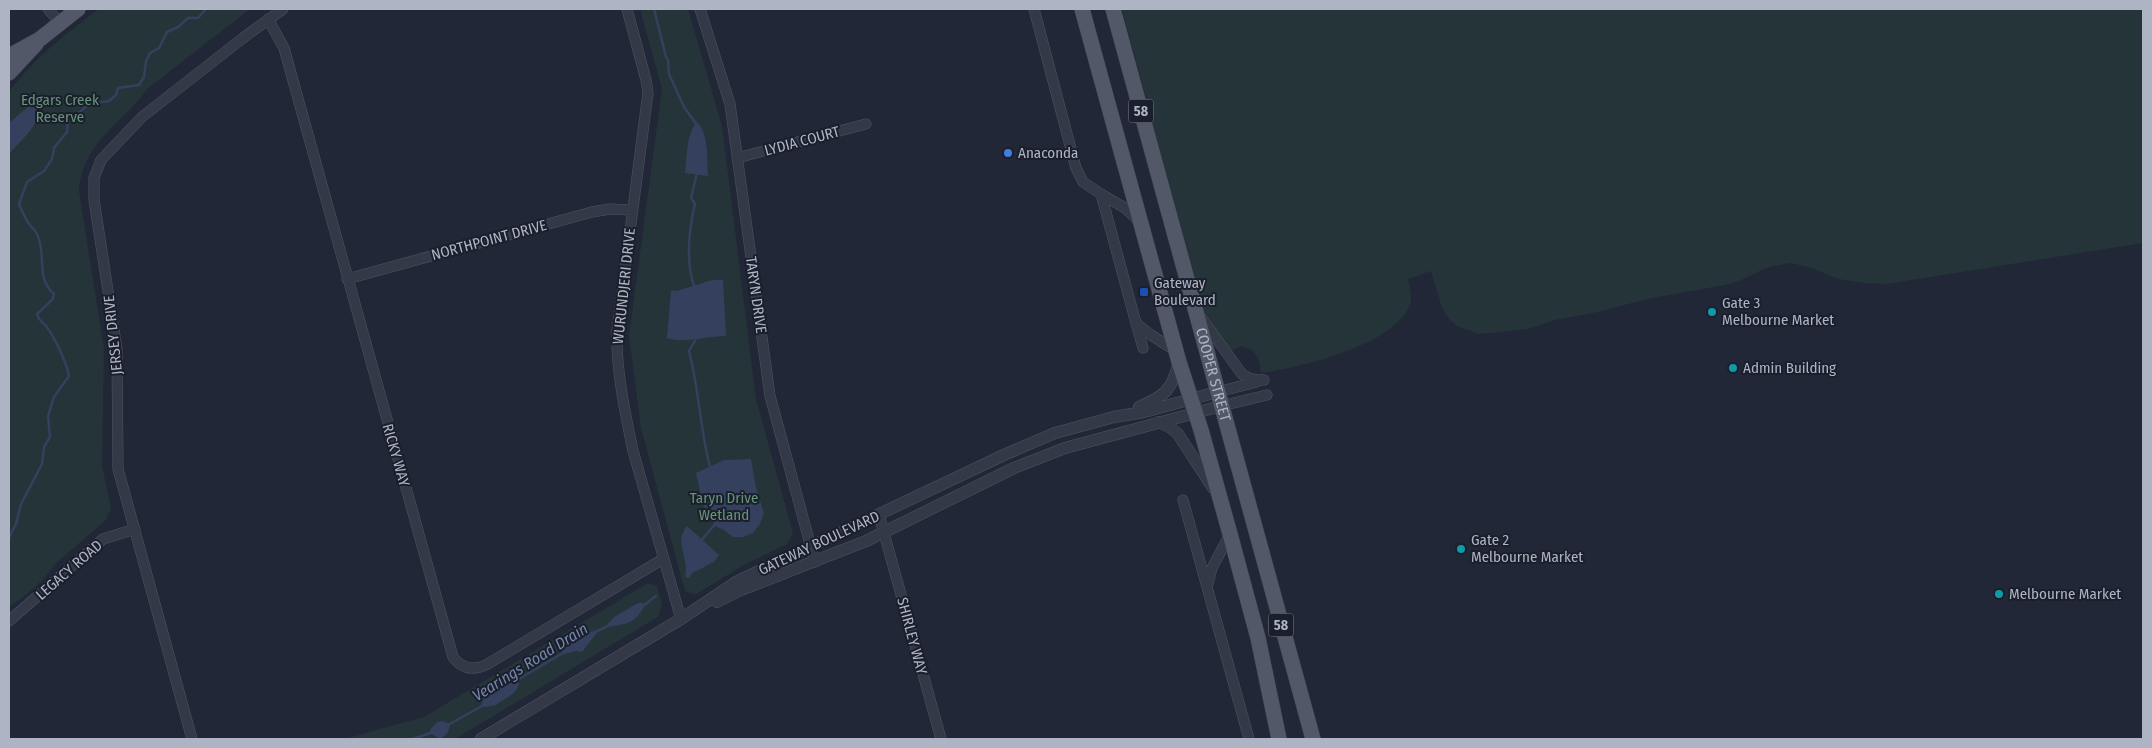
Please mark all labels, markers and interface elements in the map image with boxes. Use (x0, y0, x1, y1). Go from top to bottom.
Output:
park label: Edgars Creek Reserve (21, 91, 99, 126)
road number: 58 (1128, 100, 1154, 122)
street label: LYDIA COURT (762, 122, 842, 160)
place label: Anaconda (1018, 144, 1078, 162)
marker: Anaconda (1002, 147, 1014, 159)
street label: NORTHPOINT DRIVE (429, 216, 549, 264)
street label: WURUNDJERI DRIVE (609, 227, 639, 345)
street label: TARYN DRIVE (742, 255, 770, 335)
place label: Gateway Boulevard (1154, 274, 1216, 309)
marker: Gateway Boulevard (1138, 286, 1150, 298)
street label: JERSEY DRIVE (100, 294, 126, 376)
place label: Gate 3 Melbourne Market (1722, 294, 1834, 329)
marker: Gate 3 Melbourne Market (1706, 306, 1718, 318)
street label: COOPER STREET (1192, 326, 1235, 423)
place label: Admin Building (1743, 359, 1836, 377)
marker: Admin Building (1727, 362, 1739, 374)
street label: RICKY WAY (378, 422, 414, 489)
park label: Taryn Drive Wetland (690, 489, 758, 524)
street label: GATEWAY BOULEVARD (756, 507, 882, 579)
place label: Gate 2 Melbourne Market (1471, 531, 1583, 566)
street label: LEGACY ROAD (32, 536, 106, 604)
marker: Gate 2 Melbourne Market (1455, 543, 1467, 555)
place label: Melbourne Market (2009, 585, 2121, 603)
marker: Melbourne Market (1993, 588, 2005, 600)
street label: SHIRLEY WAY (893, 595, 931, 677)
road number: 58 (1268, 614, 1294, 636)
water label: Vearings Road Drain (469, 619, 591, 705)

